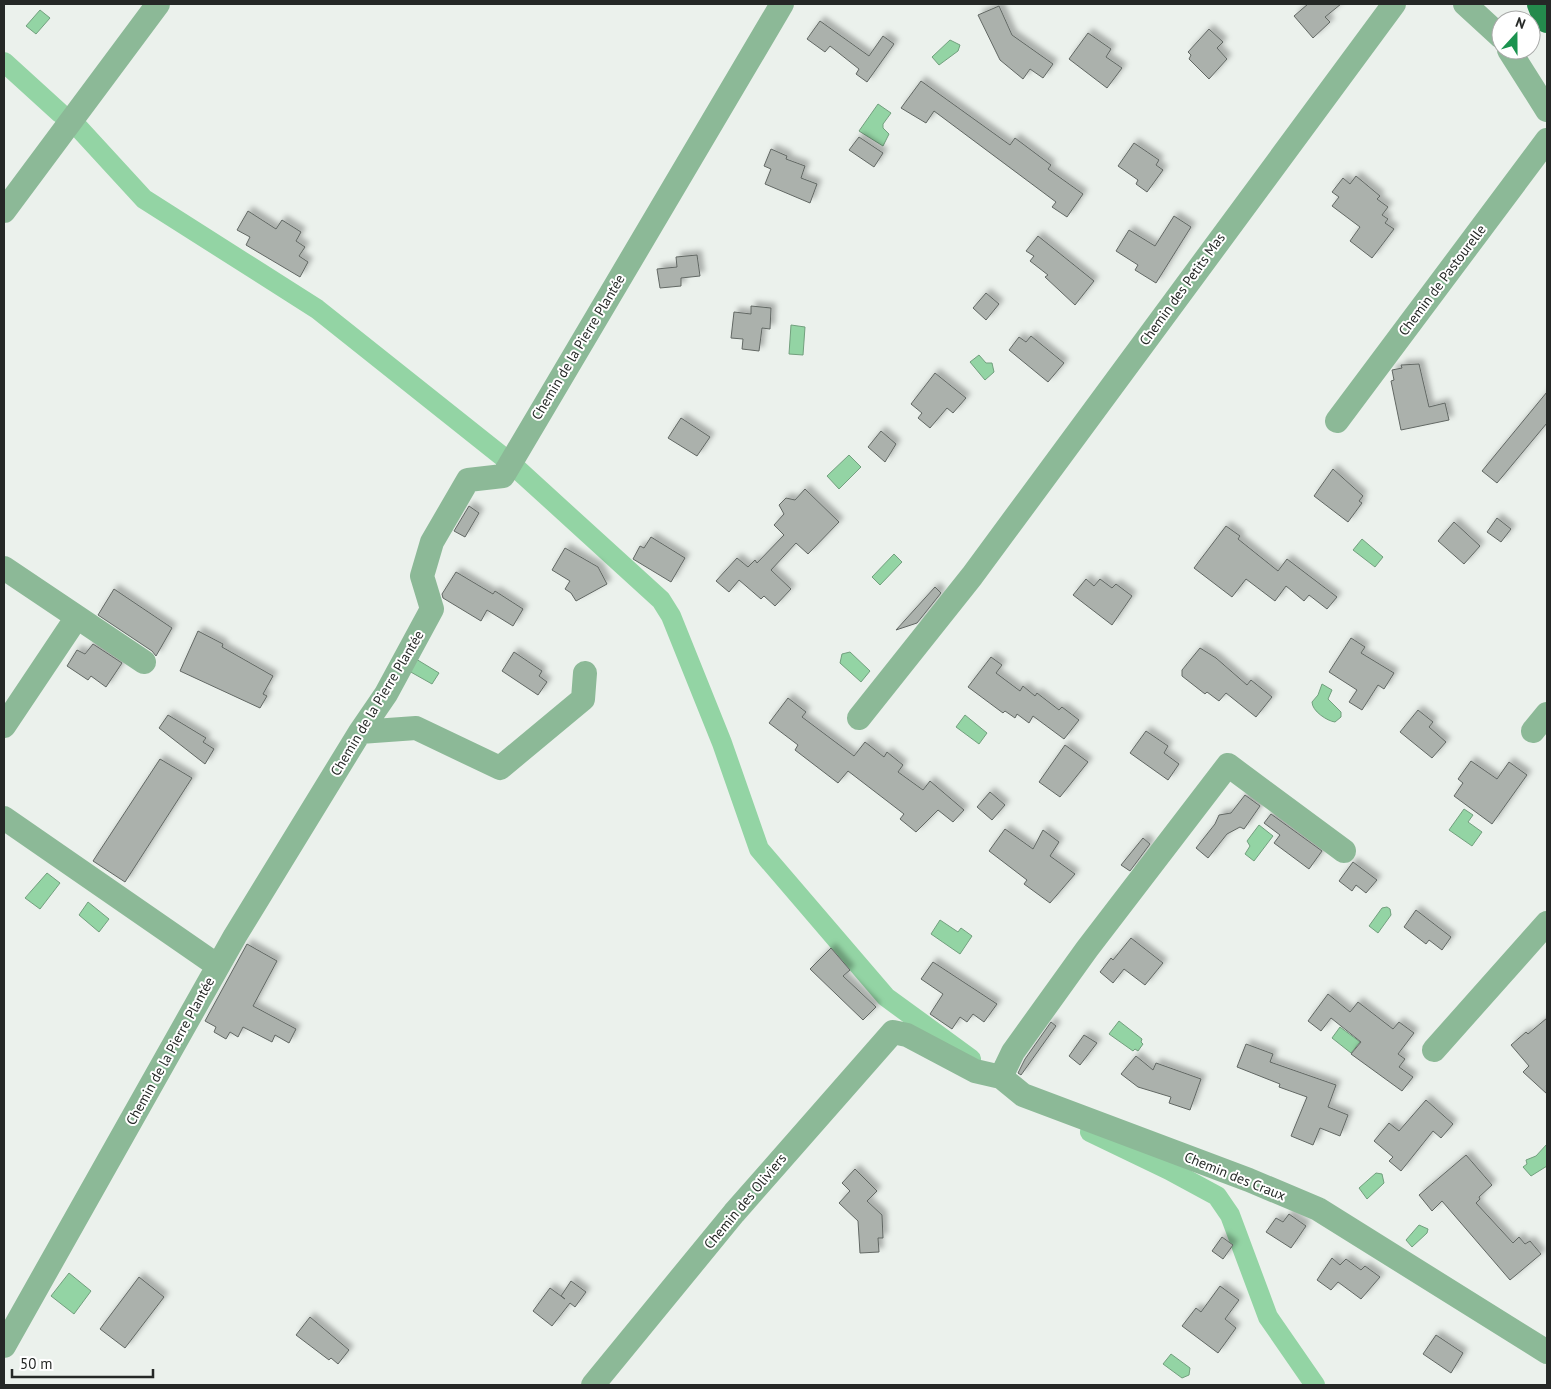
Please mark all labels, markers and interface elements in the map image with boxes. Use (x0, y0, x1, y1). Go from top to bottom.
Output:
north arrow (1491, 10, 1541, 60)
text: N (1513, 13, 1528, 33)
street label: Chemin de Pastourelle (1394, 221, 1490, 339)
street label: Chemin des Petits Mas (1135, 229, 1229, 349)
street label: Chemin de la Pierre Plantée (527, 271, 629, 423)
street label: Chemin de la Pierre Plantée (326, 627, 428, 779)
street label: Chemin de la Pierre Plantée (122, 974, 218, 1128)
street label: Chemin des Craux (1182, 1147, 1288, 1205)
street label: Chemin des Oliviers (700, 1149, 790, 1252)
scale bar (12, 1346, 154, 1378)
text: 50 m (20, 1354, 53, 1373)

